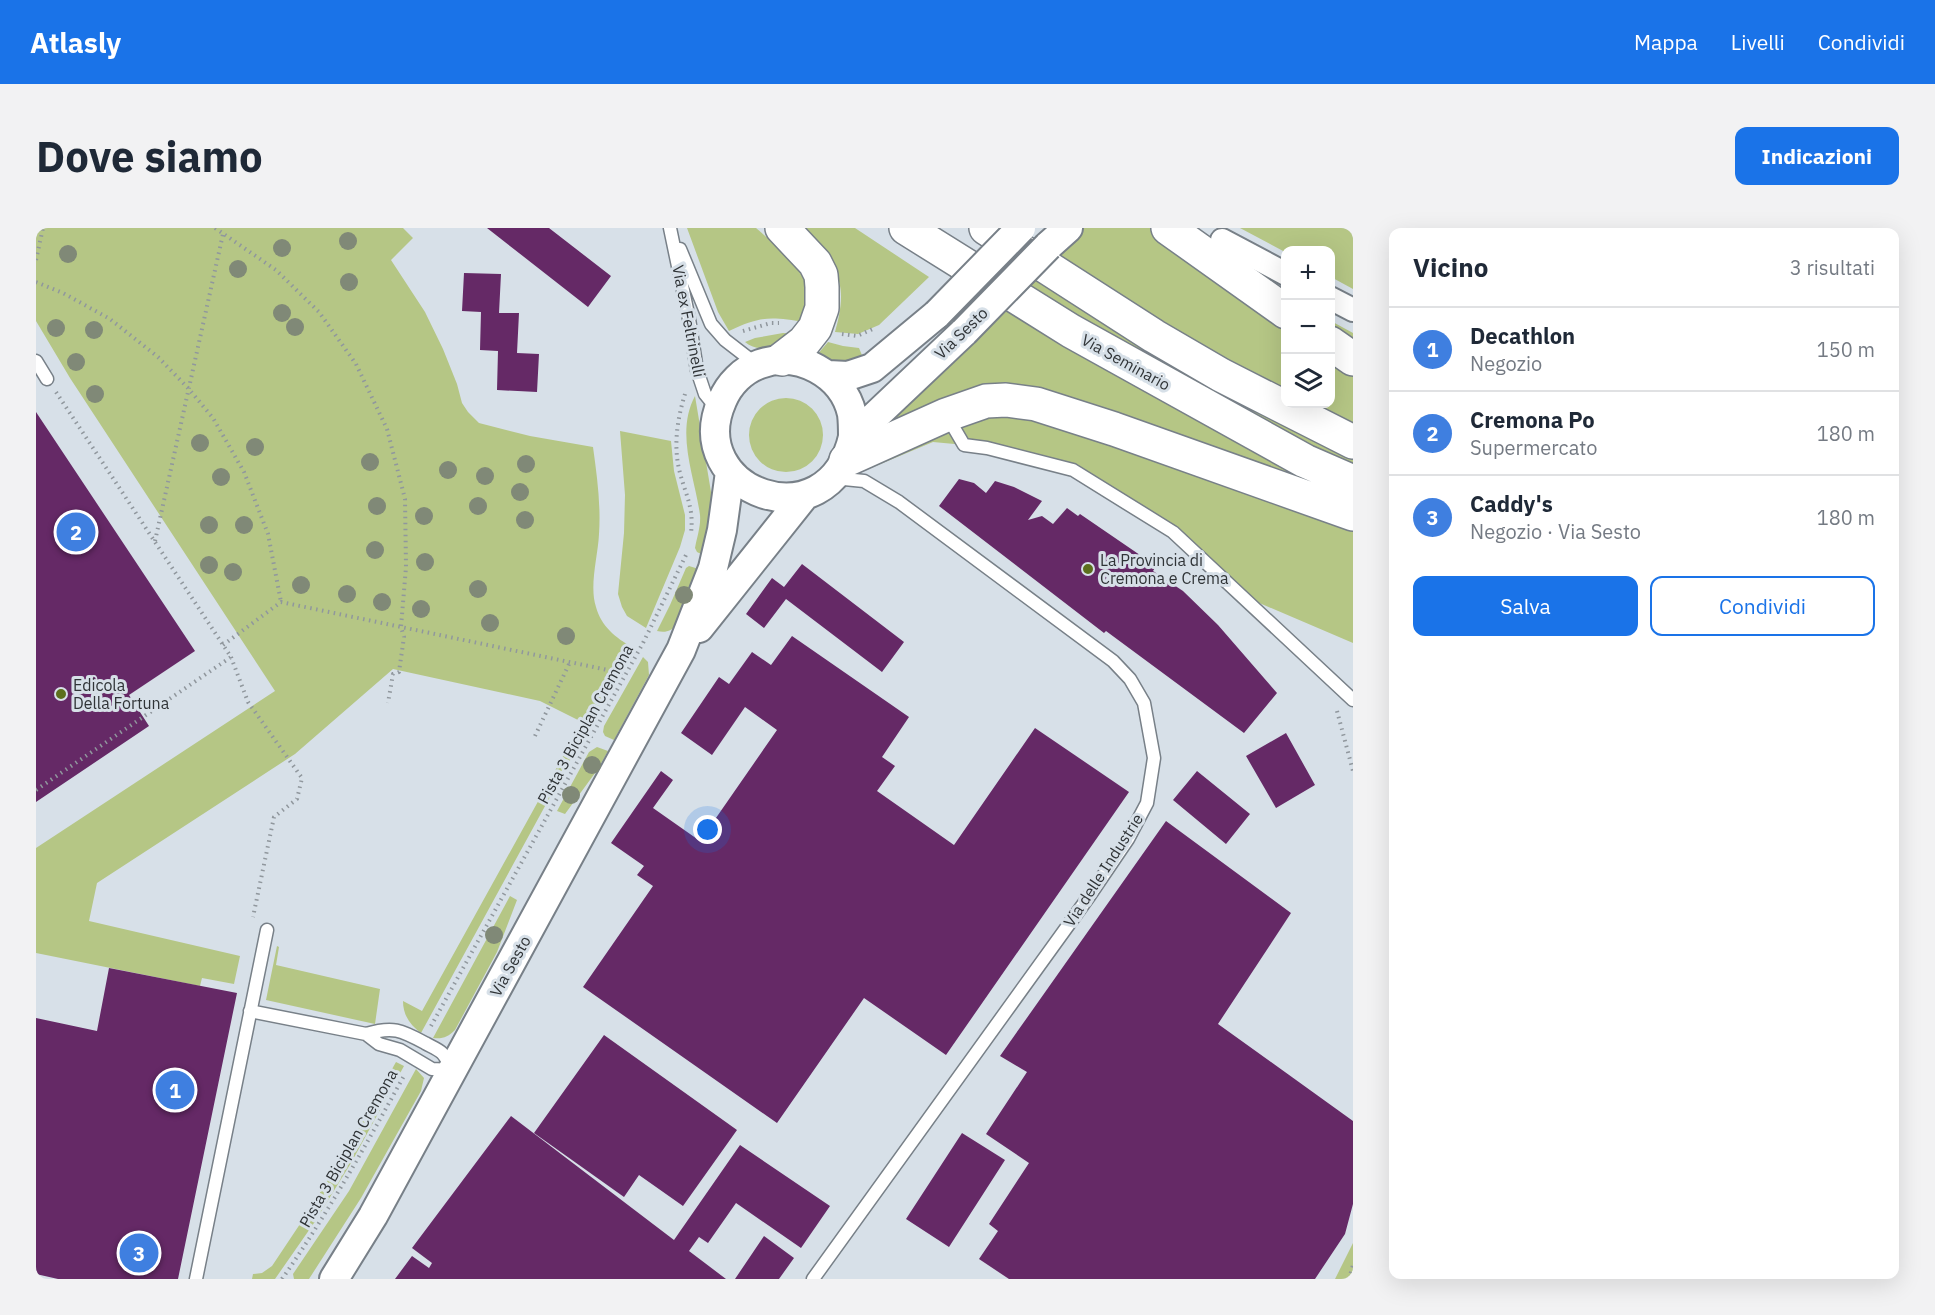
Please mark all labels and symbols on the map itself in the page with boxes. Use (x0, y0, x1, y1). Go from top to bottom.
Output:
street label: Via ex Feltrinelli (668, 263, 710, 379)
street label: Via Sesto (930, 303, 992, 363)
street label: Via Seminario (1078, 329, 1174, 395)
pin: 2 (56, 510, 96, 554)
place label: La Provincia di Cremona e Crema (1100, 550, 1229, 588)
marker: La Provincia di Cremona e Crema (1081, 562, 1095, 576)
street label: Pista 3 Biciplan Cremona (533, 640, 637, 807)
place label: Edicola Della Fortuna (73, 675, 170, 713)
marker: Edicola Della Fortuna (54, 687, 68, 701)
street label: Via delle Industrie (1059, 809, 1147, 930)
your location (693, 815, 722, 844)
street label: Via Sesto (485, 932, 535, 1000)
street label: Pista 3 Biciplan Cremona (295, 1065, 402, 1231)
pin: 1 (156, 1068, 194, 1112)
pin: 3 (120, 1230, 158, 1276)

